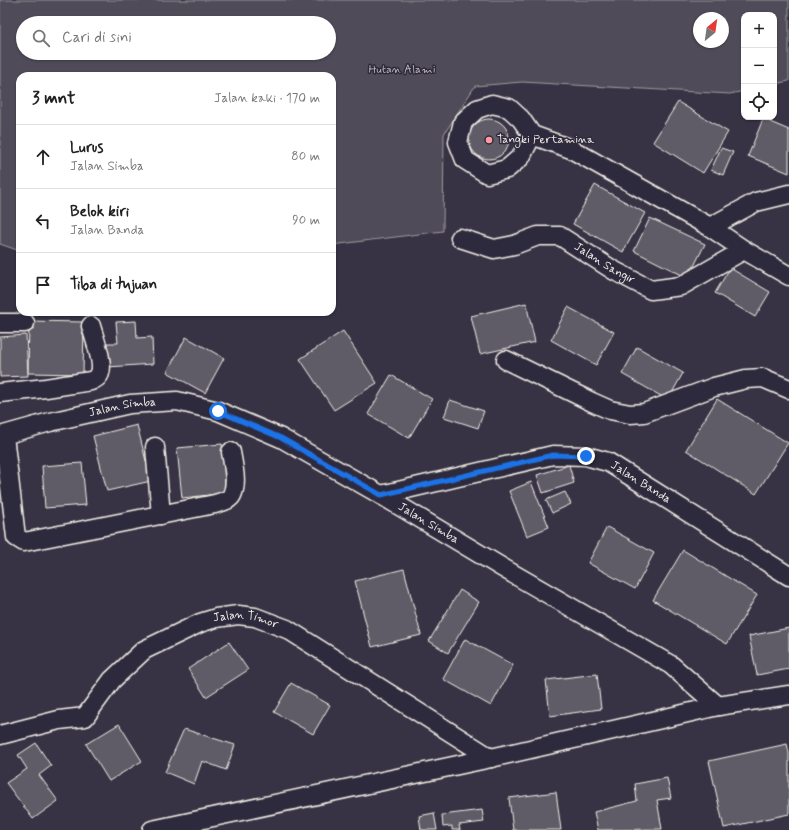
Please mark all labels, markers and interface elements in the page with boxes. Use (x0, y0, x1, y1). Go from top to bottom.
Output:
north arrow (693, 12, 729, 48)
map controls (741, 12, 777, 120)
button: + (741, 12, 777, 48)
search box (16, 16, 336, 60)
icon: search (30, 27, 52, 49)
text: Cari di sini (62, 28, 132, 48)
button: − (741, 48, 777, 84)
park label: Hutan Alami (368, 62, 436, 78)
button: locate (741, 84, 777, 120)
text: 3 mnt (32, 87, 75, 109)
text: Jalan kaki · 170 m (214, 90, 320, 107)
place label: Tangki Pertamina (497, 132, 595, 148)
marker: Tangki Pertamina (484, 135, 494, 145)
text: Lurus (70, 138, 103, 158)
icon: ahead (32, 146, 54, 168)
text: 80 m (291, 148, 320, 165)
text: Jalan Simba (70, 158, 144, 175)
text: Belok kiri (70, 202, 129, 222)
icon: left (32, 210, 54, 232)
text: 90 m (292, 212, 320, 229)
text: Jalan Banda (70, 222, 144, 239)
street label: Jalan Sangir (571, 239, 638, 288)
icon: arrive (32, 274, 54, 296)
text: Tiba di tujuan (70, 275, 157, 295)
street label: Jalan Simba (87, 394, 157, 421)
route start (209, 402, 227, 420)
route end (577, 447, 595, 465)
street label: Jalan Banda (607, 458, 674, 508)
street label: Jalan Simba (395, 499, 462, 548)
street label: Jalan Timor (212, 607, 281, 633)

